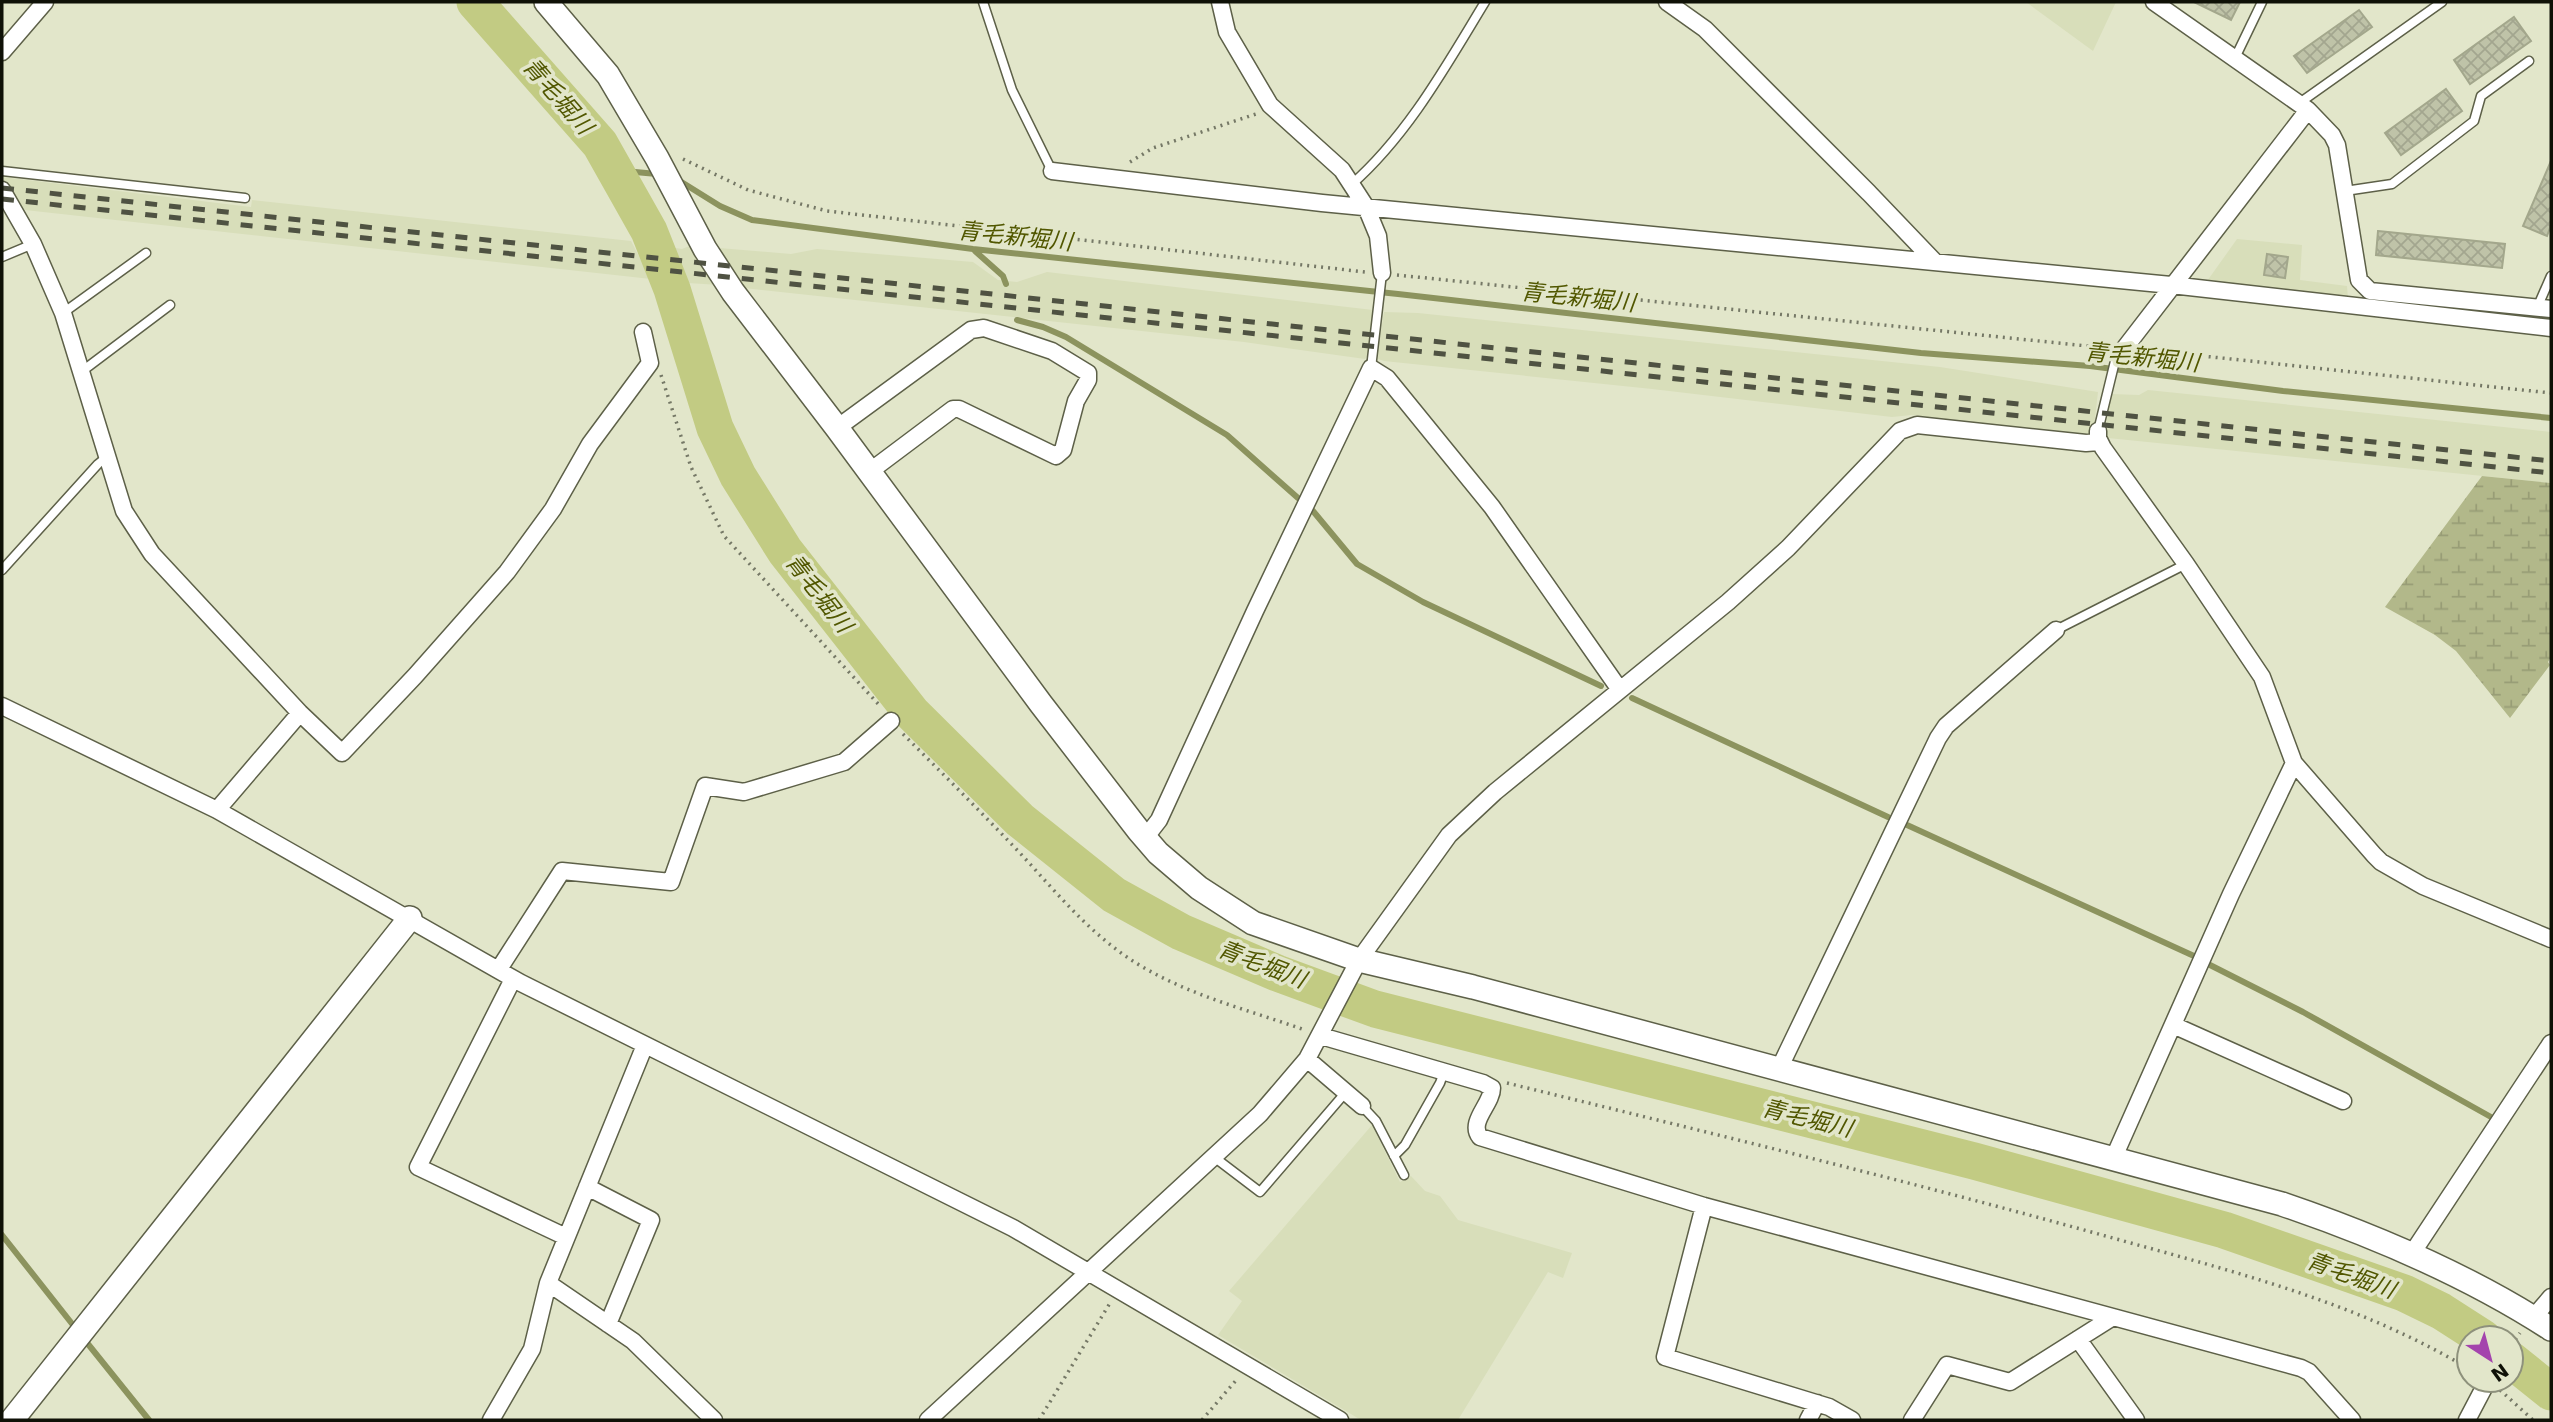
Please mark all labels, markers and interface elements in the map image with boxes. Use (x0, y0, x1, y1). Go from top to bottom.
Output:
water label: 青毛堀川 (518, 53, 600, 142)
water label: 青毛新堀川 (956, 217, 1077, 255)
water label: 青毛新堀川 (1519, 278, 1640, 316)
water label: 青毛新堀川 (2083, 338, 2204, 376)
water label: 青毛堀川 (780, 549, 859, 640)
water label: 青毛堀川 (1214, 935, 1312, 994)
water label: 青毛堀川 (1759, 1094, 1858, 1142)
water label: 青毛堀川 (2303, 1247, 2401, 1304)
north arrow (2455, 1324, 2525, 1394)
text: N (2487, 1359, 2513, 1386)

